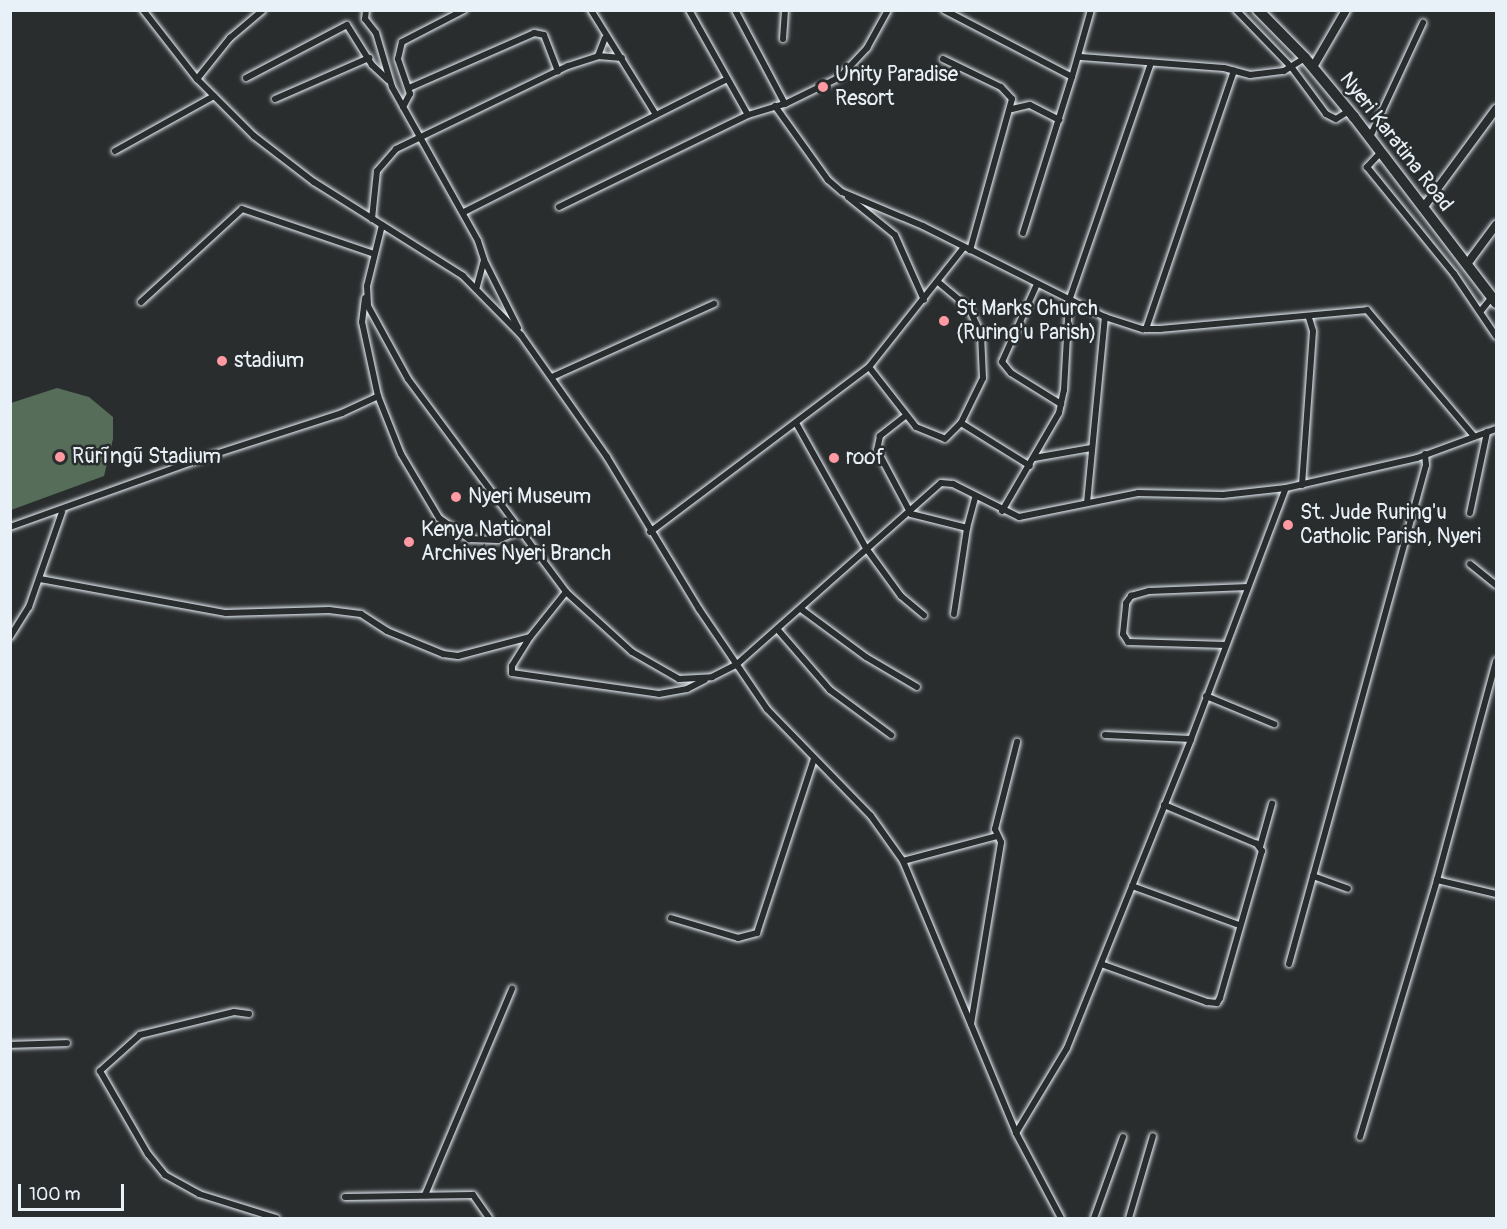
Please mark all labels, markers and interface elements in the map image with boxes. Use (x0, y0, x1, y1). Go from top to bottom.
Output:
place label: Unity Paradise Resort (835, 62, 958, 112)
street label: Nyeri Karatina Road (1334, 67, 1458, 217)
marker: Unity Paradise Resort (816, 80, 830, 94)
place label: St Marks Church (Ruring'u Parish) (956, 296, 1098, 346)
marker: St Marks Church (Ruring'u Parish) (937, 314, 951, 328)
place label: stadium (234, 348, 304, 374)
marker: stadium (215, 354, 229, 368)
place label: Rũrĩngũ Stadium (72, 444, 221, 470)
place label: roof (846, 445, 884, 471)
marker: Rũrĩngũ Stadium (53, 450, 67, 464)
marker: roof (827, 451, 841, 465)
place label: Nyeri Museum (468, 484, 591, 510)
marker: Nyeri Museum (449, 490, 463, 504)
place label: St. Jude Ruring'u Catholic Parish, Nyeri (1300, 500, 1481, 550)
place label: Kenya National Archives Nyeri Branch (421, 517, 611, 567)
marker: St. Jude Ruring'u Catholic Parish, Nyeri (1281, 518, 1295, 532)
marker: Kenya National Archives Nyeri Branch (402, 535, 416, 549)
scale bar (21, 1172, 128, 1210)
text: 100 m (29, 1183, 81, 1206)

